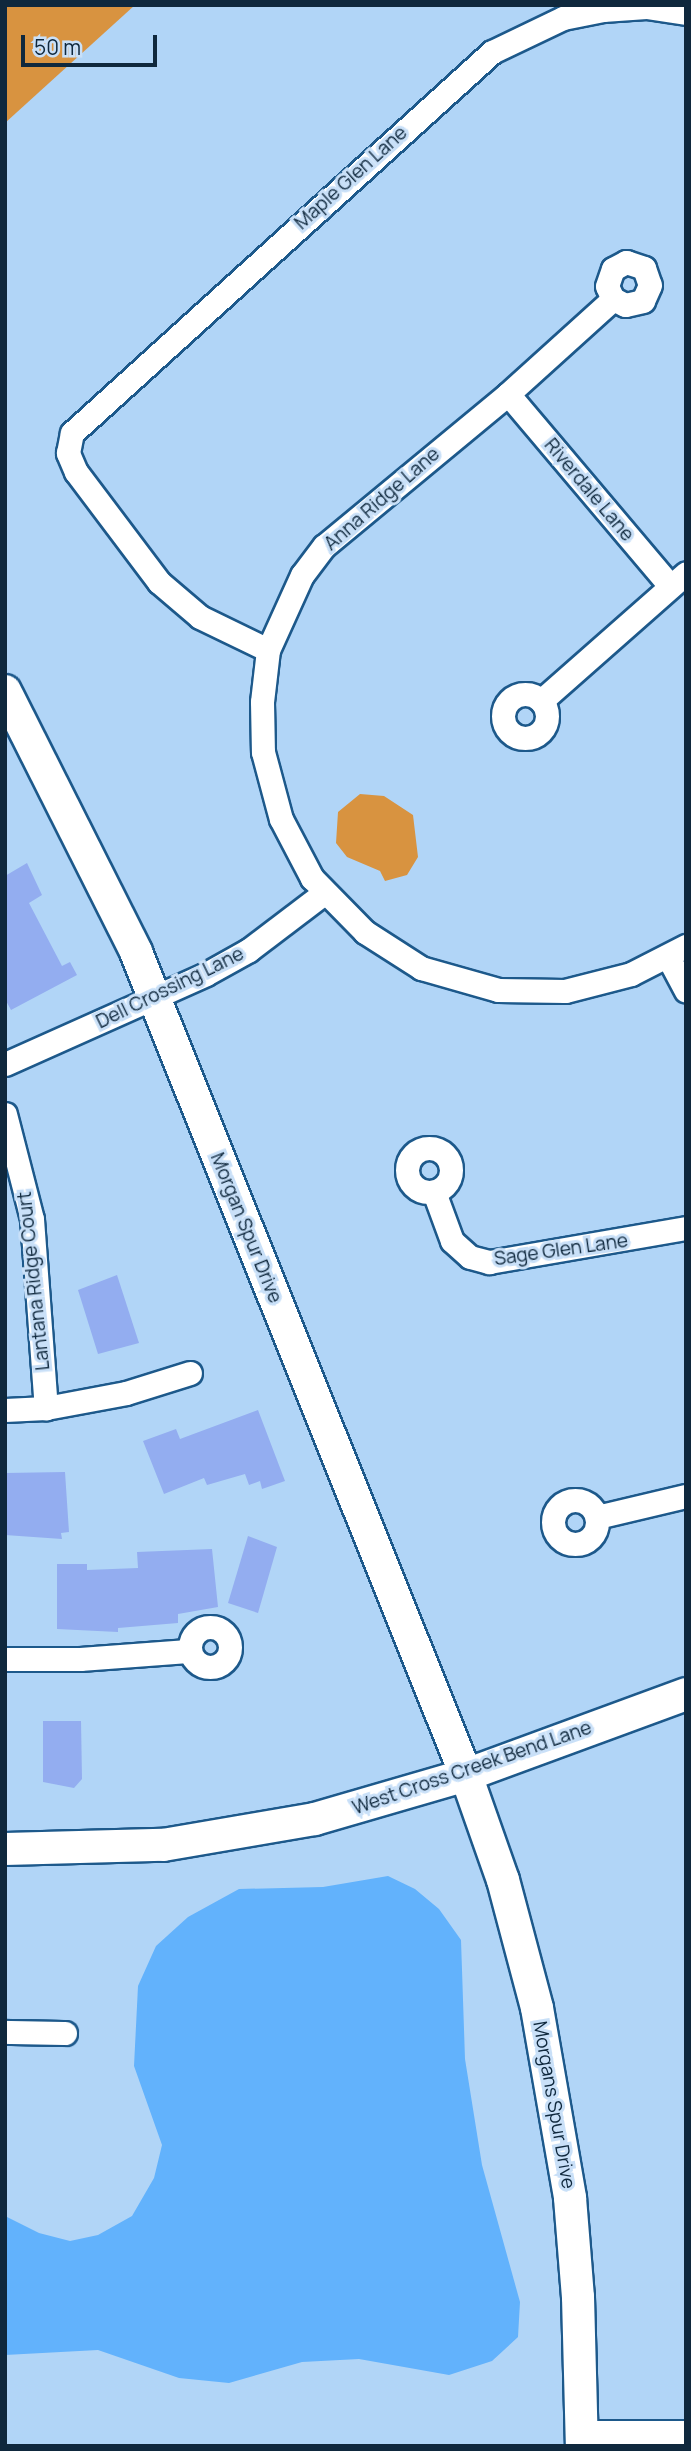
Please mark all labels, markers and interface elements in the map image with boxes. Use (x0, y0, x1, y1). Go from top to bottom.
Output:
scale bar (24, 21, 161, 65)
text: 50 m (34, 33, 81, 61)
street label: Maple Glen Lane (290, 122, 412, 234)
street label: Riverdale Lane (539, 434, 639, 546)
street label: Anna Ridge Lane (320, 443, 444, 555)
street label: Dell Crossing Lane (93, 942, 247, 1034)
street label: Morgan Spur Drive (205, 1150, 287, 1306)
street label: Lantana Ridge Court (13, 1190, 55, 1372)
street label: Sage Glen Lane (493, 1229, 629, 1271)
street label: West Cross Creek Bend Lane (349, 1716, 595, 1820)
street label: Morgans Spur Drive (528, 2019, 580, 2191)

